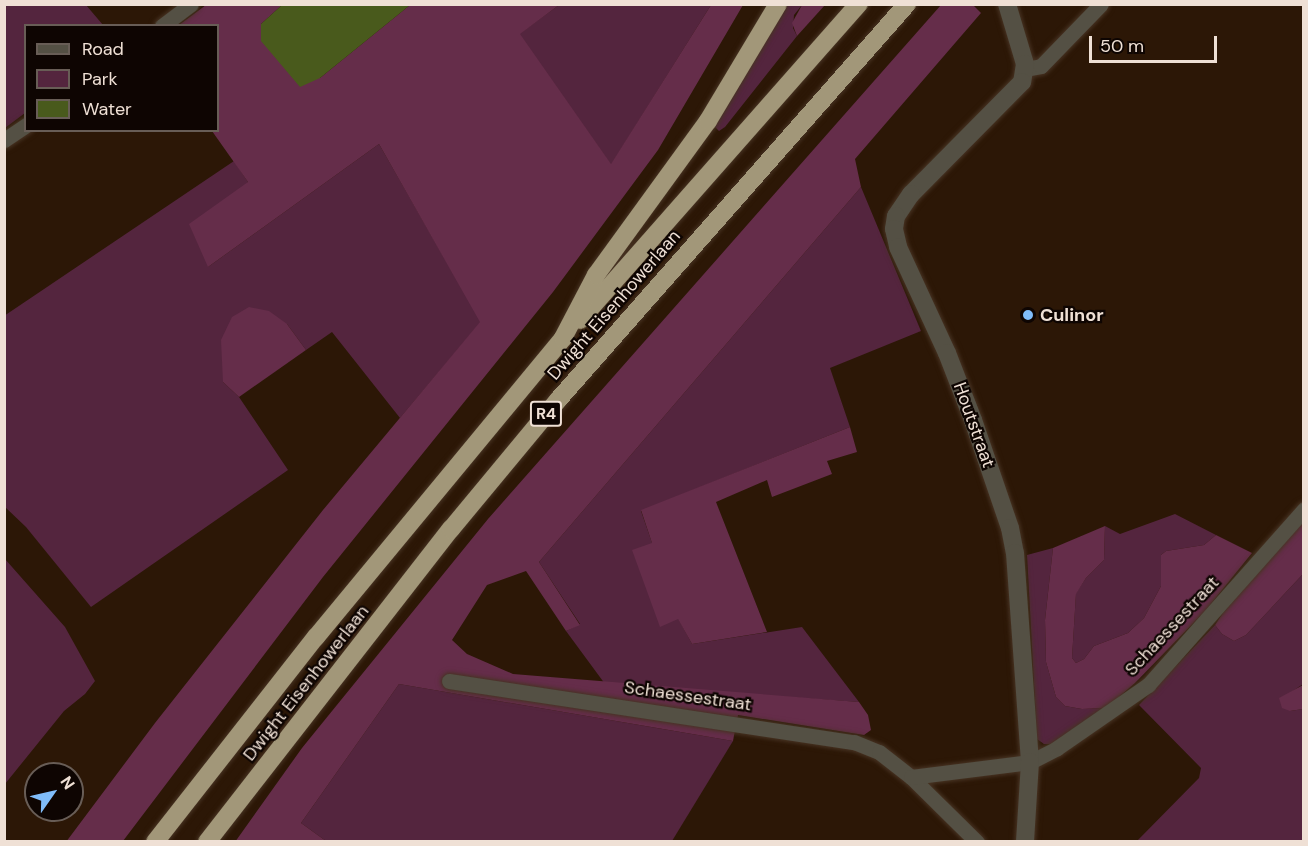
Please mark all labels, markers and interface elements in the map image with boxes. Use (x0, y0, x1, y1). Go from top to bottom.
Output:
legend (24, 24, 219, 132)
scale bar (1092, 24, 1220, 62)
text: 50 m (1100, 34, 1144, 58)
text: Road (82, 37, 124, 61)
text: Park (82, 67, 118, 91)
text: Water (82, 97, 132, 121)
street label: Dwight Eisenhowerlaan (543, 226, 685, 384)
place label: Culinor (1040, 304, 1104, 326)
marker: Culinor (1021, 308, 1035, 322)
street label: Houtstraat (949, 379, 999, 471)
road number: R4 (530, 401, 562, 427)
street label: Schaessestraat (1120, 572, 1224, 680)
street label: Dwight Eisenhowerlaan (238, 601, 374, 765)
street label: Schaessestraat (623, 676, 753, 716)
north arrow (24, 762, 84, 822)
text: N (56, 772, 80, 793)

